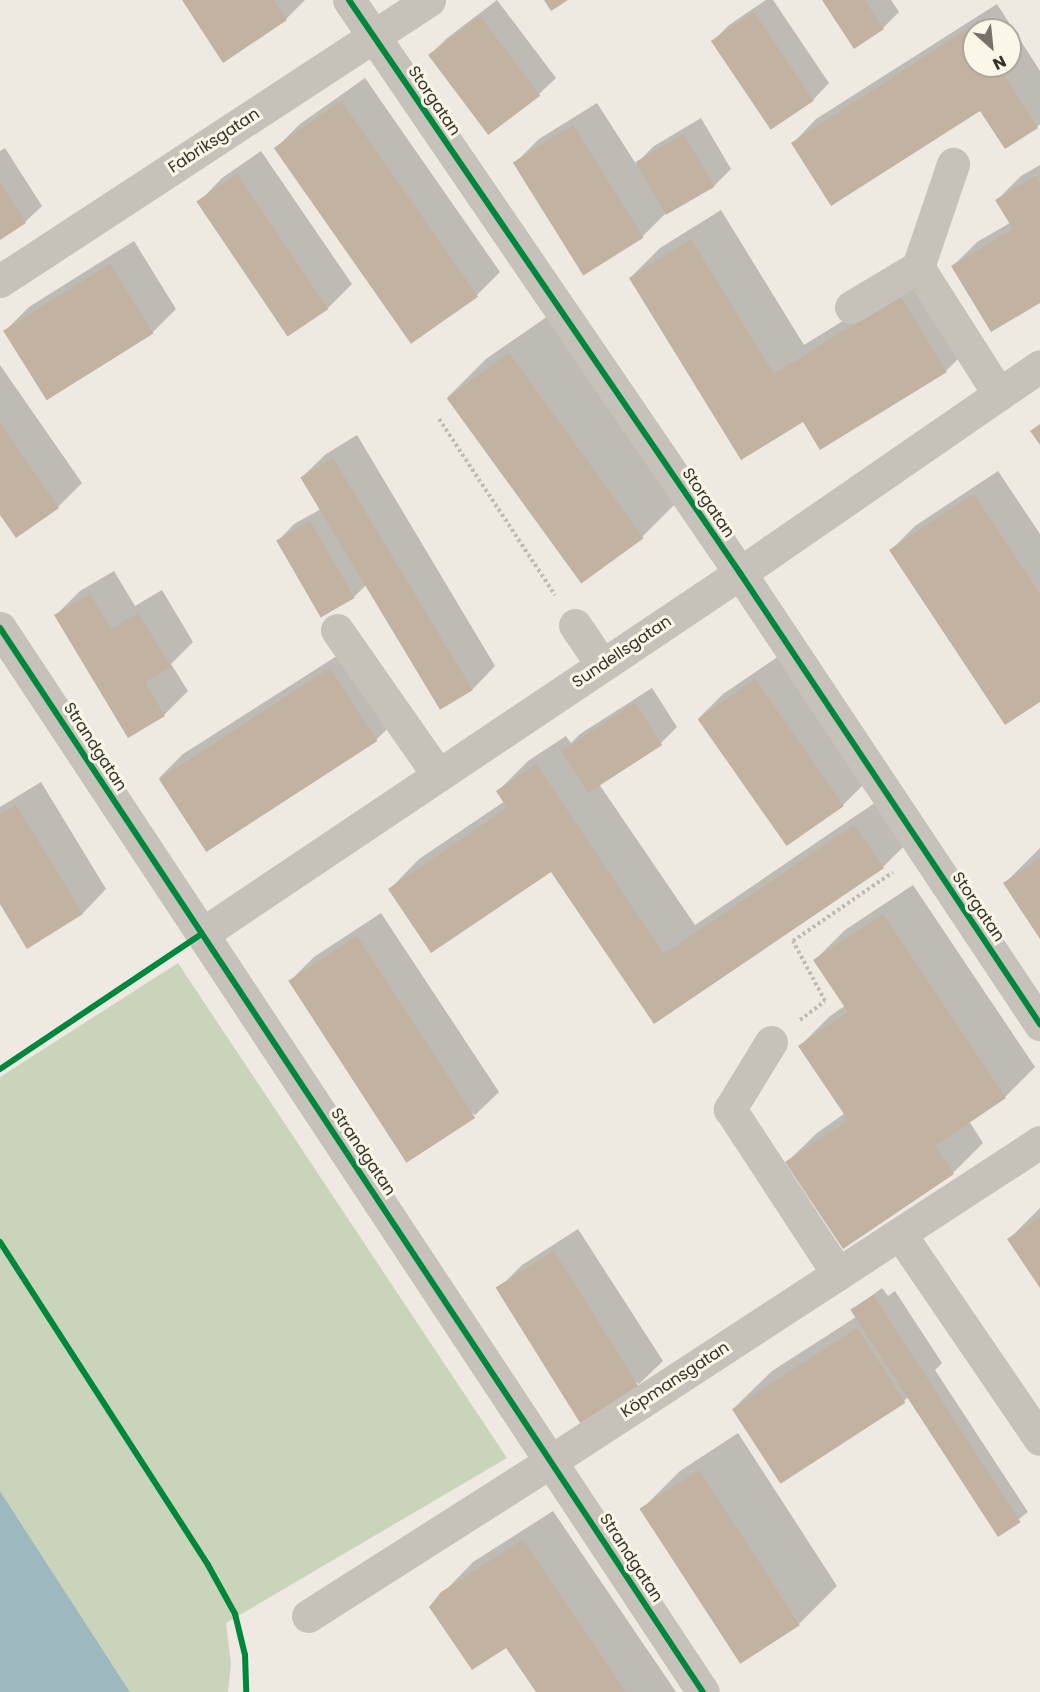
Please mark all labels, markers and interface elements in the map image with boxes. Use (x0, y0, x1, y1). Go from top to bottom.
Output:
north arrow (962, 18, 1022, 78)
text: N (989, 50, 1010, 76)
street label: Storgatan (404, 62, 464, 140)
street label: Fabriksgatan (165, 104, 263, 178)
street label: Storgatan (678, 464, 738, 542)
street label: Sundellsgatan (569, 612, 675, 692)
street label: Strandgatan (59, 699, 131, 795)
street label: Storgatan (948, 868, 1008, 946)
street label: Strandgatan (327, 1105, 399, 1199)
street label: Köpmansgatan (617, 1338, 733, 1422)
street label: Strandgatan (595, 1510, 667, 1606)

